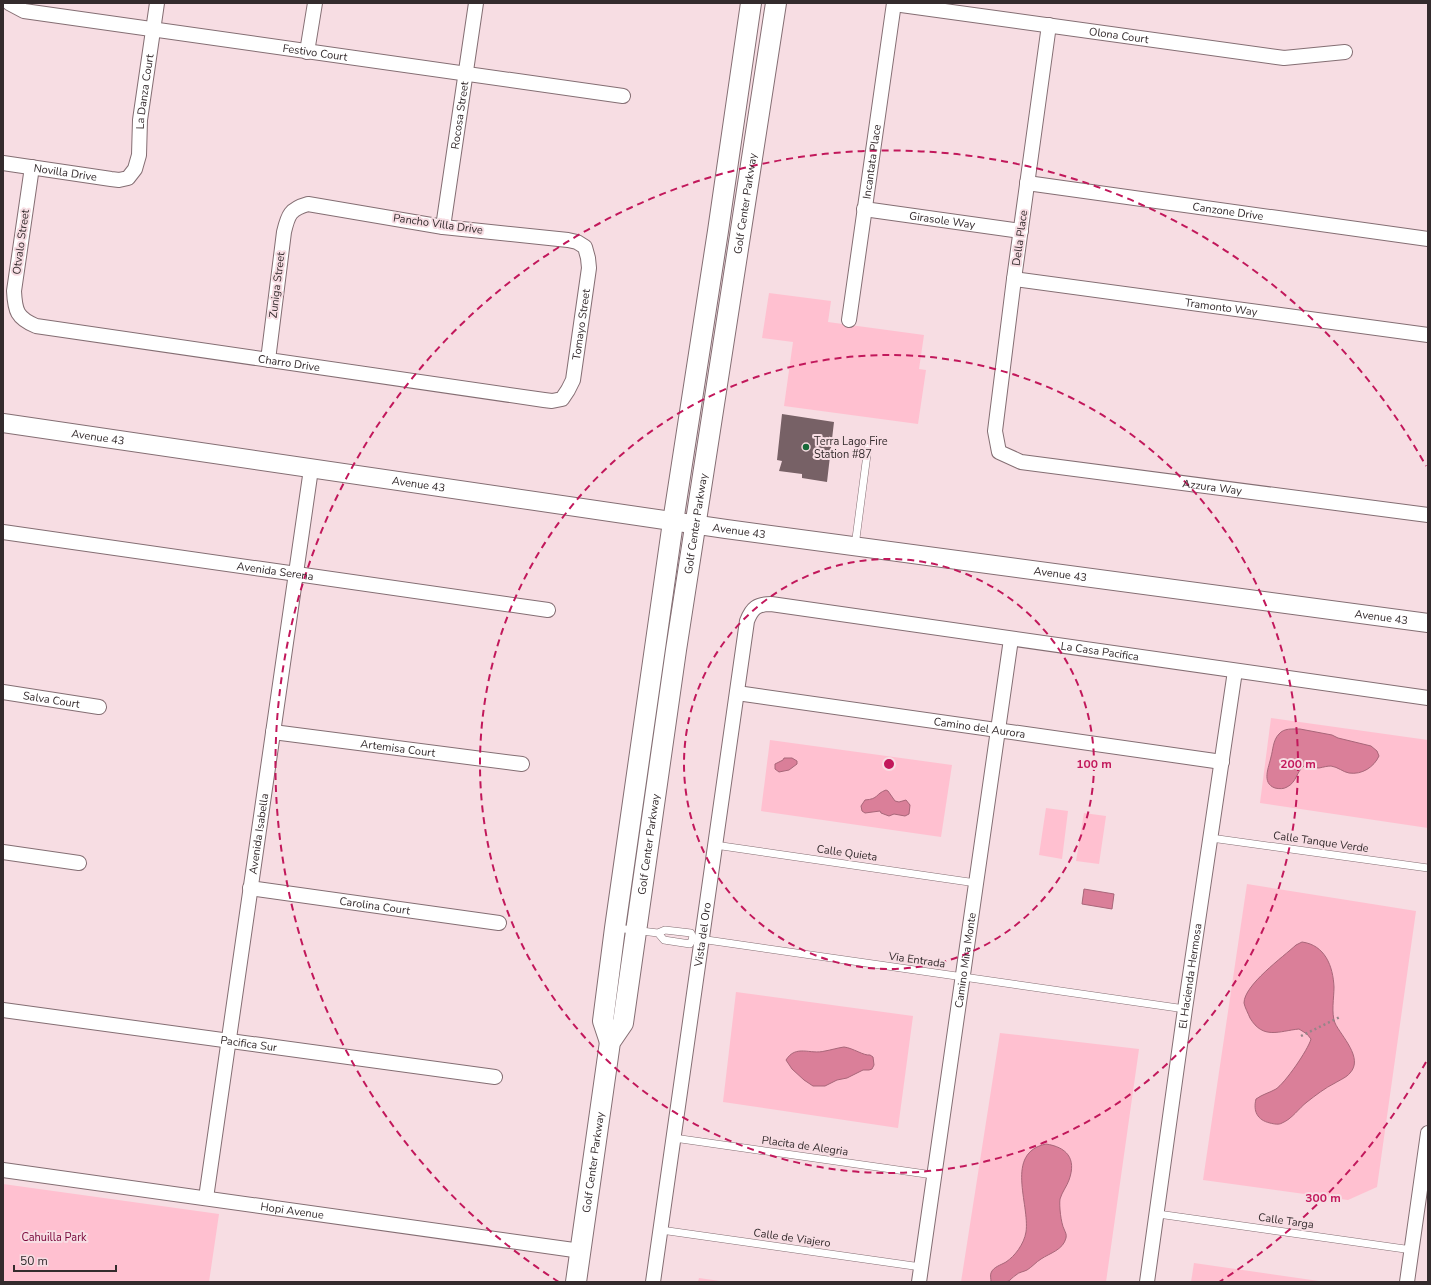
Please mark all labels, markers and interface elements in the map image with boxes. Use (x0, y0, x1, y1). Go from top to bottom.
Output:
street label: Olona Court (1088, 24, 1150, 47)
street label: Festivo Court (282, 40, 349, 64)
street label: La Danza Court (132, 53, 157, 130)
street label: Rocosa Street (447, 80, 472, 150)
street label: Incantata Place (859, 123, 884, 200)
street label: Golf Center Parkway (730, 152, 760, 255)
street label: Novilla Drive (33, 160, 98, 184)
street label: Canzone Drive (1192, 199, 1265, 223)
street label: Otvalo Street (9, 208, 33, 276)
street label: Girasole Way (908, 208, 977, 232)
street label: Della Place (1009, 209, 1031, 267)
street label: Pancho Villa Drive (392, 210, 484, 238)
street label: Zuniga Street (266, 251, 289, 319)
street label: Tomayo Street (568, 288, 593, 361)
street label: Tramonto Way (1184, 295, 1259, 319)
street label: Charro Drive (257, 351, 321, 375)
street label: Avenue 43 (70, 426, 126, 448)
place label: Terra Lago Fire Station #87 (814, 434, 888, 462)
marker: Terra Lago Fire Station #87 (801, 442, 811, 452)
street label: Golf Center Parkway (680, 472, 711, 575)
street label: Avenue 43 (391, 473, 446, 495)
street label: Azzura Way (1182, 476, 1243, 498)
street label: Avenue 43 (712, 520, 767, 542)
street label: Avenida Serena (236, 558, 315, 584)
street label: Avenue 43 (1033, 563, 1088, 585)
street label: Avenue 43 (1354, 606, 1409, 628)
street label: La Casa Pacifica (1060, 638, 1140, 664)
street label: Salva Court (22, 688, 81, 711)
street label: Camino del Aurora (933, 714, 1027, 741)
street label: Artemisa Court (360, 736, 436, 760)
text: 100 m (1076, 756, 1112, 772)
text: 200 m (1280, 756, 1316, 772)
centre of rings (882, 757, 896, 771)
street label: Avenida Isabella (245, 792, 272, 875)
street label: Golf Center Parkway (634, 792, 663, 896)
street label: Calle Tanque Verde (1272, 828, 1370, 856)
street label: Calle Quieta (816, 841, 878, 865)
street label: Carolina Court (338, 893, 411, 918)
street label: Vista del Oro (690, 901, 714, 969)
street label: Camino Mira Monte (951, 911, 979, 1009)
street label: El Hacienda Hermosa (1175, 922, 1205, 1030)
street label: Via Entrada (887, 948, 947, 971)
street label: Pacifica Sur (219, 1032, 278, 1055)
street label: Golf Center Parkway (578, 1110, 608, 1214)
street label: Placita de Alegria (761, 1133, 849, 1160)
text: 300 m (1305, 1190, 1341, 1206)
street label: Hopi Avenue (260, 1199, 325, 1222)
street label: Calle Targa (1257, 1210, 1315, 1232)
street label: Calle de Viajero (752, 1225, 832, 1251)
park label: Cahuilla Park (21, 1230, 87, 1245)
scale bar (14, 1247, 116, 1273)
text: 50 m (20, 1253, 48, 1269)

